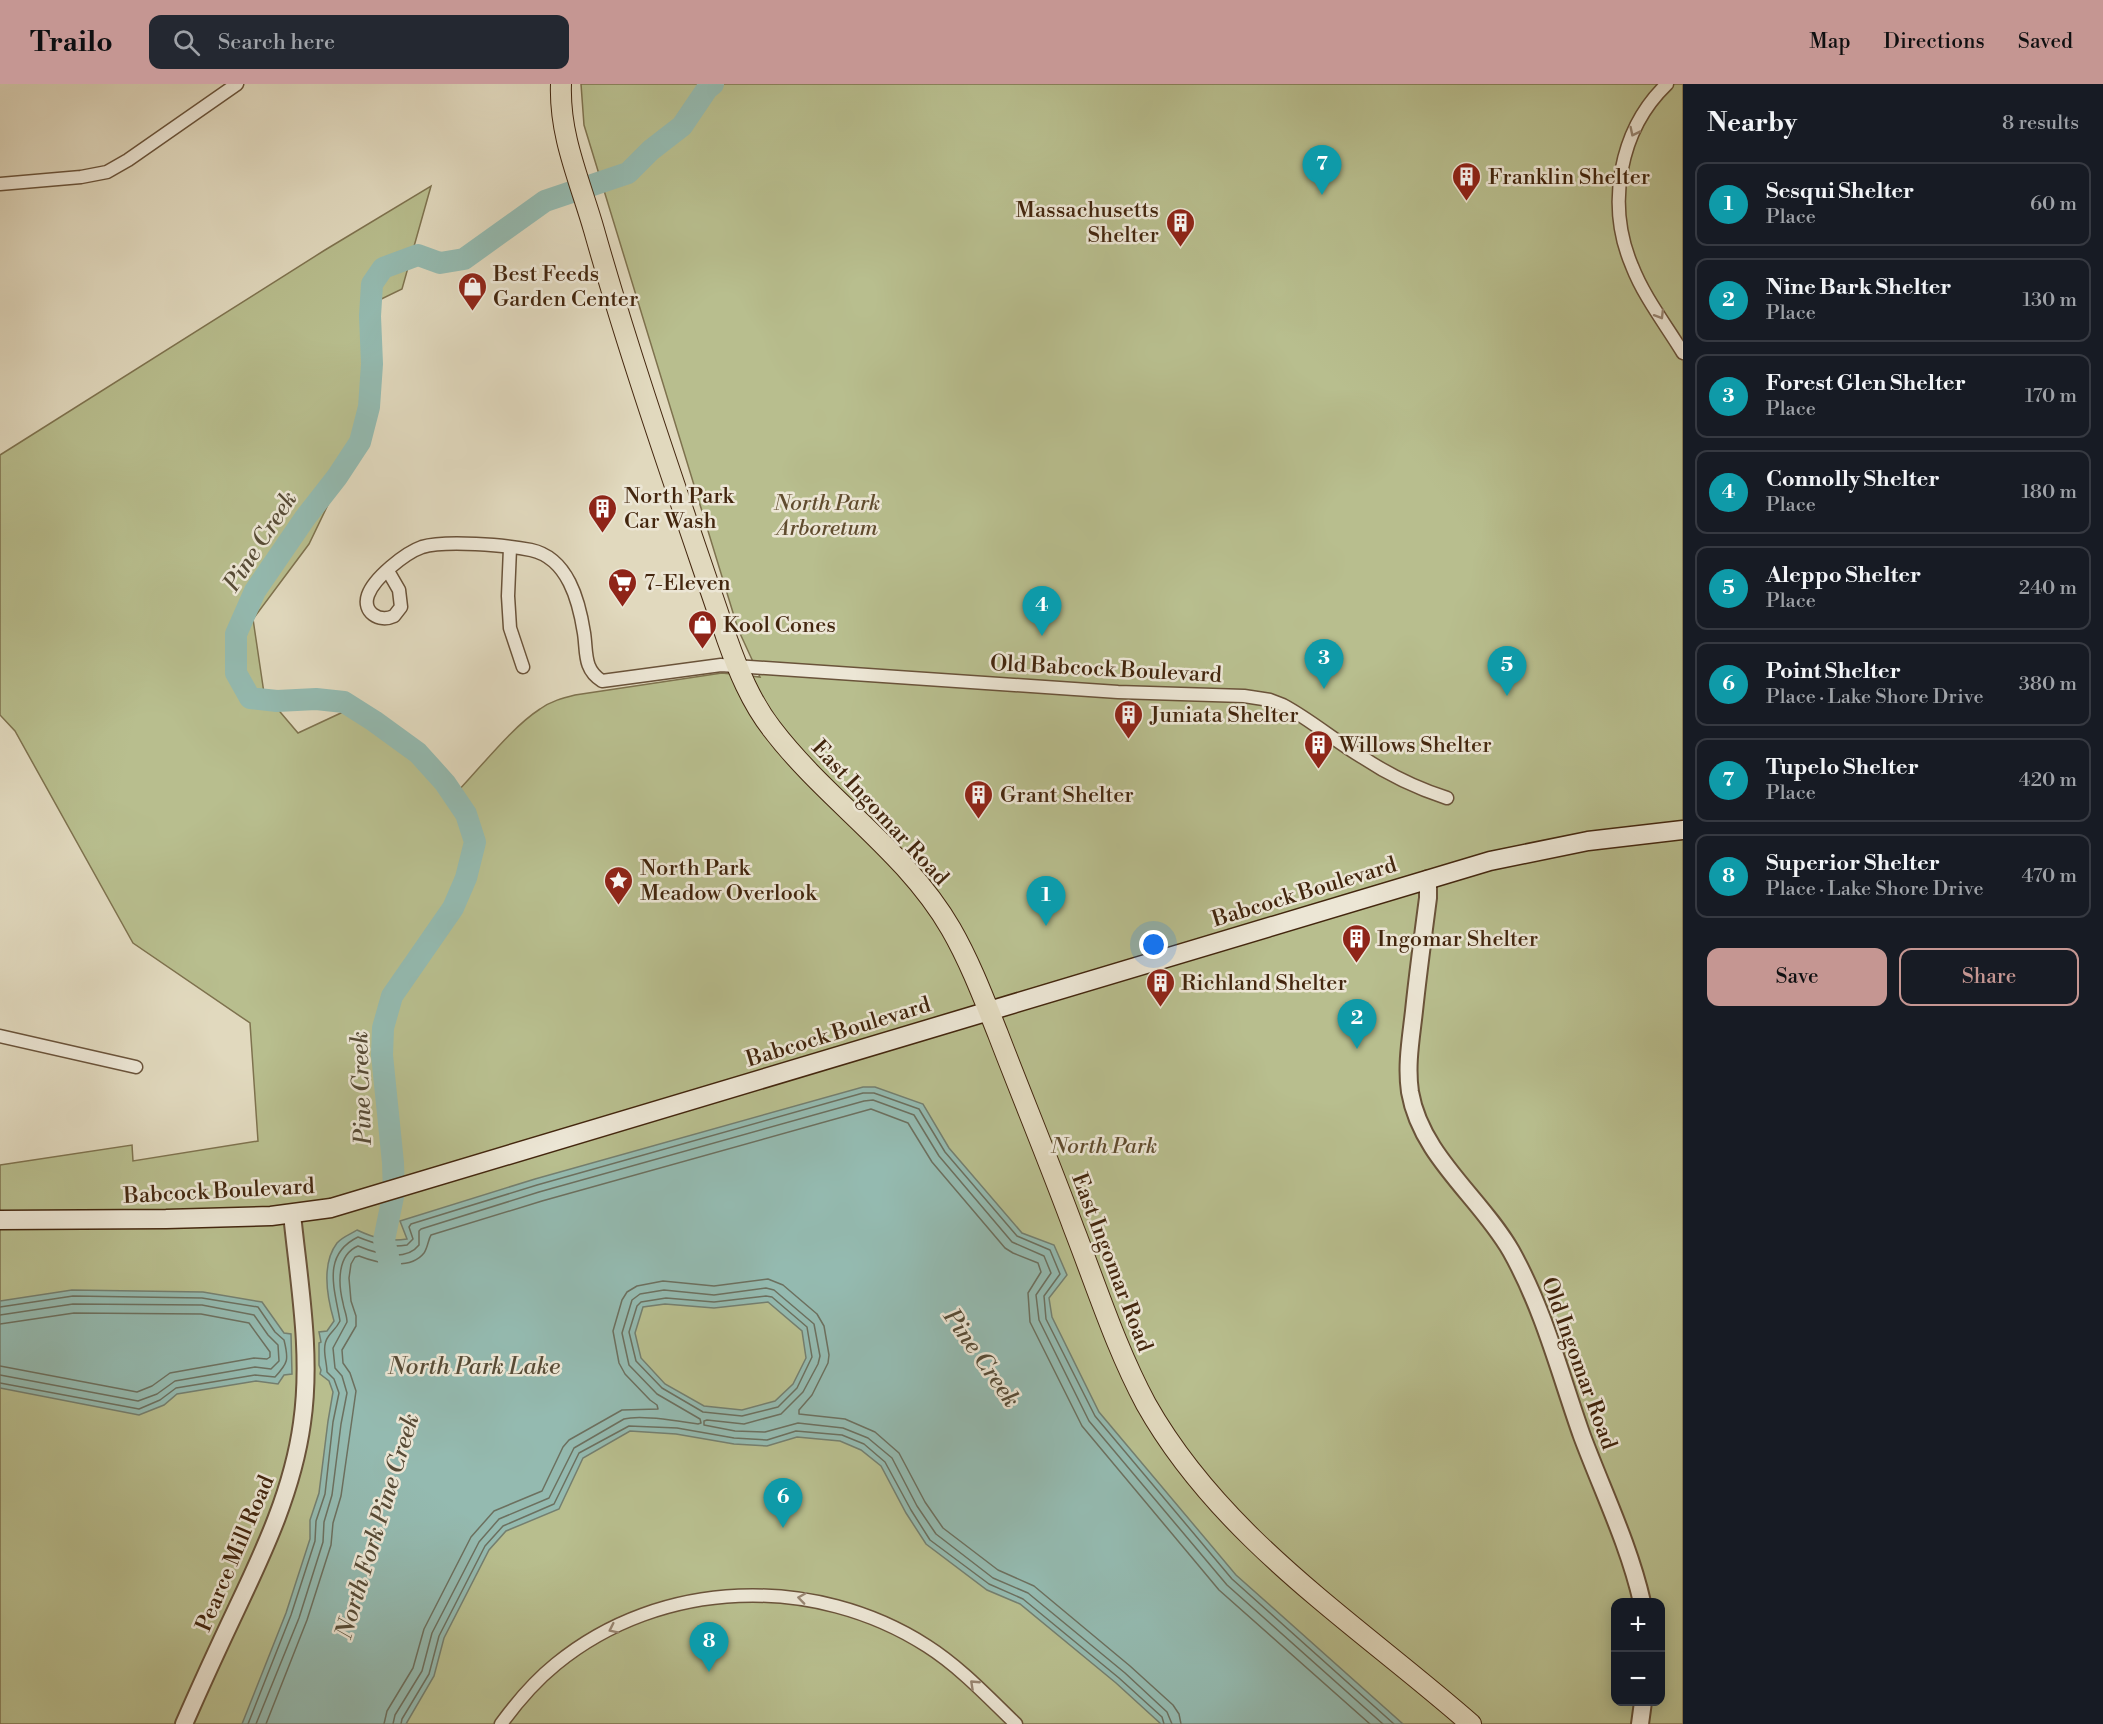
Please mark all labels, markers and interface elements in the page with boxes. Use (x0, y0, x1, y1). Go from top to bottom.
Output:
search box (149, 15, 569, 69)
text: Trailo (30, 25, 113, 60)
icon: search (170, 26, 203, 59)
text: Search here (218, 29, 335, 56)
text: Map (1809, 29, 1851, 55)
text: Directions (1884, 29, 1985, 55)
text: Saved (2018, 29, 2073, 55)
text: Nearby (1707, 107, 1797, 139)
text: 8 results (2002, 111, 2079, 136)
one-way arrow (1630, 125, 1642, 136)
pin: 7 (1302, 146, 1342, 195)
building icon: Franklin Shelter (1451, 160, 1483, 202)
place label: Franklin Shelter (1488, 164, 1650, 191)
text: Sesqui Shelter (1766, 178, 1914, 205)
text: 1 (1724, 192, 1733, 217)
text: 60 m (2030, 192, 2077, 217)
place label: Massachusetts Shelter (1015, 197, 1159, 249)
text: Place (1766, 205, 1816, 230)
building icon: Massachusetts Shelter (1164, 206, 1196, 248)
place label: Best Feeds Garden Center (492, 261, 639, 313)
shop icon: Best Feeds Garden Center (456, 270, 488, 312)
text: Nine Bark Shelter (1766, 274, 1951, 301)
text: 2 (1722, 288, 1735, 313)
text: 130 m (2022, 288, 2077, 313)
text: Place (1766, 301, 1816, 326)
one-way arrow (1652, 309, 1664, 319)
text: Forest Glen Shelter (1766, 370, 1966, 397)
text: 3 (1722, 384, 1735, 409)
text: 170 m (2025, 384, 2077, 409)
text: Place (1766, 397, 1816, 422)
text: Connolly Shelter (1766, 466, 1940, 493)
text: 4 (1722, 480, 1735, 505)
text: 180 m (2022, 480, 2077, 505)
place label: North Park Car Wash (624, 483, 736, 535)
water label: Pine Creek (217, 486, 304, 598)
park label: North Park Arboretum (773, 490, 880, 542)
building icon: North Park Car Wash (587, 492, 619, 534)
text: Place (1766, 493, 1816, 518)
text: Aleppo Shelter (1766, 562, 1921, 589)
supermarket icon: 7-Eleven (607, 566, 639, 608)
place label: 7-Eleven (644, 570, 731, 597)
text: 5 (1722, 576, 1735, 601)
text: 240 m (2019, 576, 2077, 601)
pin: 4 (1022, 586, 1062, 636)
text: Place (1766, 589, 1816, 614)
shop icon: Kool Cones (686, 608, 718, 650)
place label: Kool Cones (723, 612, 836, 639)
pin: 3 (1304, 640, 1344, 689)
pin: 5 (1488, 646, 1526, 696)
street label: Old Babcock Boulevard (989, 650, 1223, 689)
text: Point Shelter (1766, 658, 1901, 685)
text: 6 (1722, 672, 1735, 697)
text: 380 m (2019, 672, 2077, 697)
text: Place · Lake Shore Drive (1766, 685, 1984, 710)
building icon: Juniata Shelter (1113, 698, 1145, 740)
place label: Juniata Shelter (1149, 702, 1299, 729)
building icon: Willows Shelter (1302, 728, 1334, 770)
place label: Willows Shelter (1338, 732, 1492, 759)
street label: East Ingomar Road (806, 735, 955, 892)
text: Tupelo Shelter (1766, 754, 1919, 781)
text: 7 (1723, 768, 1734, 793)
text: 420 m (2019, 768, 2077, 793)
building icon: Grant Shelter (963, 778, 995, 820)
text: Place (1766, 781, 1816, 806)
place label: Grant Shelter (1000, 782, 1134, 809)
text: Superior Shelter (1766, 850, 1940, 877)
street label: Babcock Boulevard (1208, 851, 1400, 934)
place label: North Park Meadow Overlook (640, 855, 818, 907)
place icon: North Park Meadow Overlook (603, 864, 635, 906)
text: 8 (1722, 864, 1735, 889)
text: 470 m (2021, 864, 2077, 889)
pin: 1 (1026, 876, 1066, 926)
text: Place · Lake Shore Drive (1766, 877, 1984, 902)
building icon: Ingomar Shelter (1340, 922, 1372, 964)
place label: Ingomar Shelter (1377, 926, 1538, 953)
your location (1139, 930, 1168, 959)
button: Save (1707, 948, 1887, 1006)
button: Share (1899, 948, 2079, 1006)
building icon: Richland Shelter (1144, 966, 1176, 1008)
place label: Richland Shelter (1181, 970, 1347, 997)
street label: Babcock Boulevard (742, 991, 934, 1074)
pin: 2 (1338, 1000, 1376, 1049)
water label: Pine Creek (345, 1031, 379, 1146)
park label: North Park (1050, 1133, 1157, 1160)
street label: East Ingomar Road (1065, 1169, 1158, 1356)
street label: Babcock Boulevard (122, 1173, 316, 1210)
street label: Old Ingomar Road (1535, 1274, 1622, 1454)
water label: Pine Creek (936, 1303, 1026, 1414)
water label: North Park Lake (387, 1352, 560, 1382)
water label: North Fork Pine Creek (329, 1410, 427, 1644)
street label: Pearce Mill Road (190, 1471, 281, 1636)
pin: 6 (764, 1478, 802, 1528)
one-way arrow (797, 1592, 807, 1605)
map controls (1611, 1598, 1665, 1706)
button: + (1611, 1598, 1665, 1652)
one-way arrow (608, 1621, 619, 1633)
pin: 8 (690, 1622, 728, 1672)
button: − (1611, 1652, 1665, 1706)
one-way arrow (970, 1680, 980, 1691)

